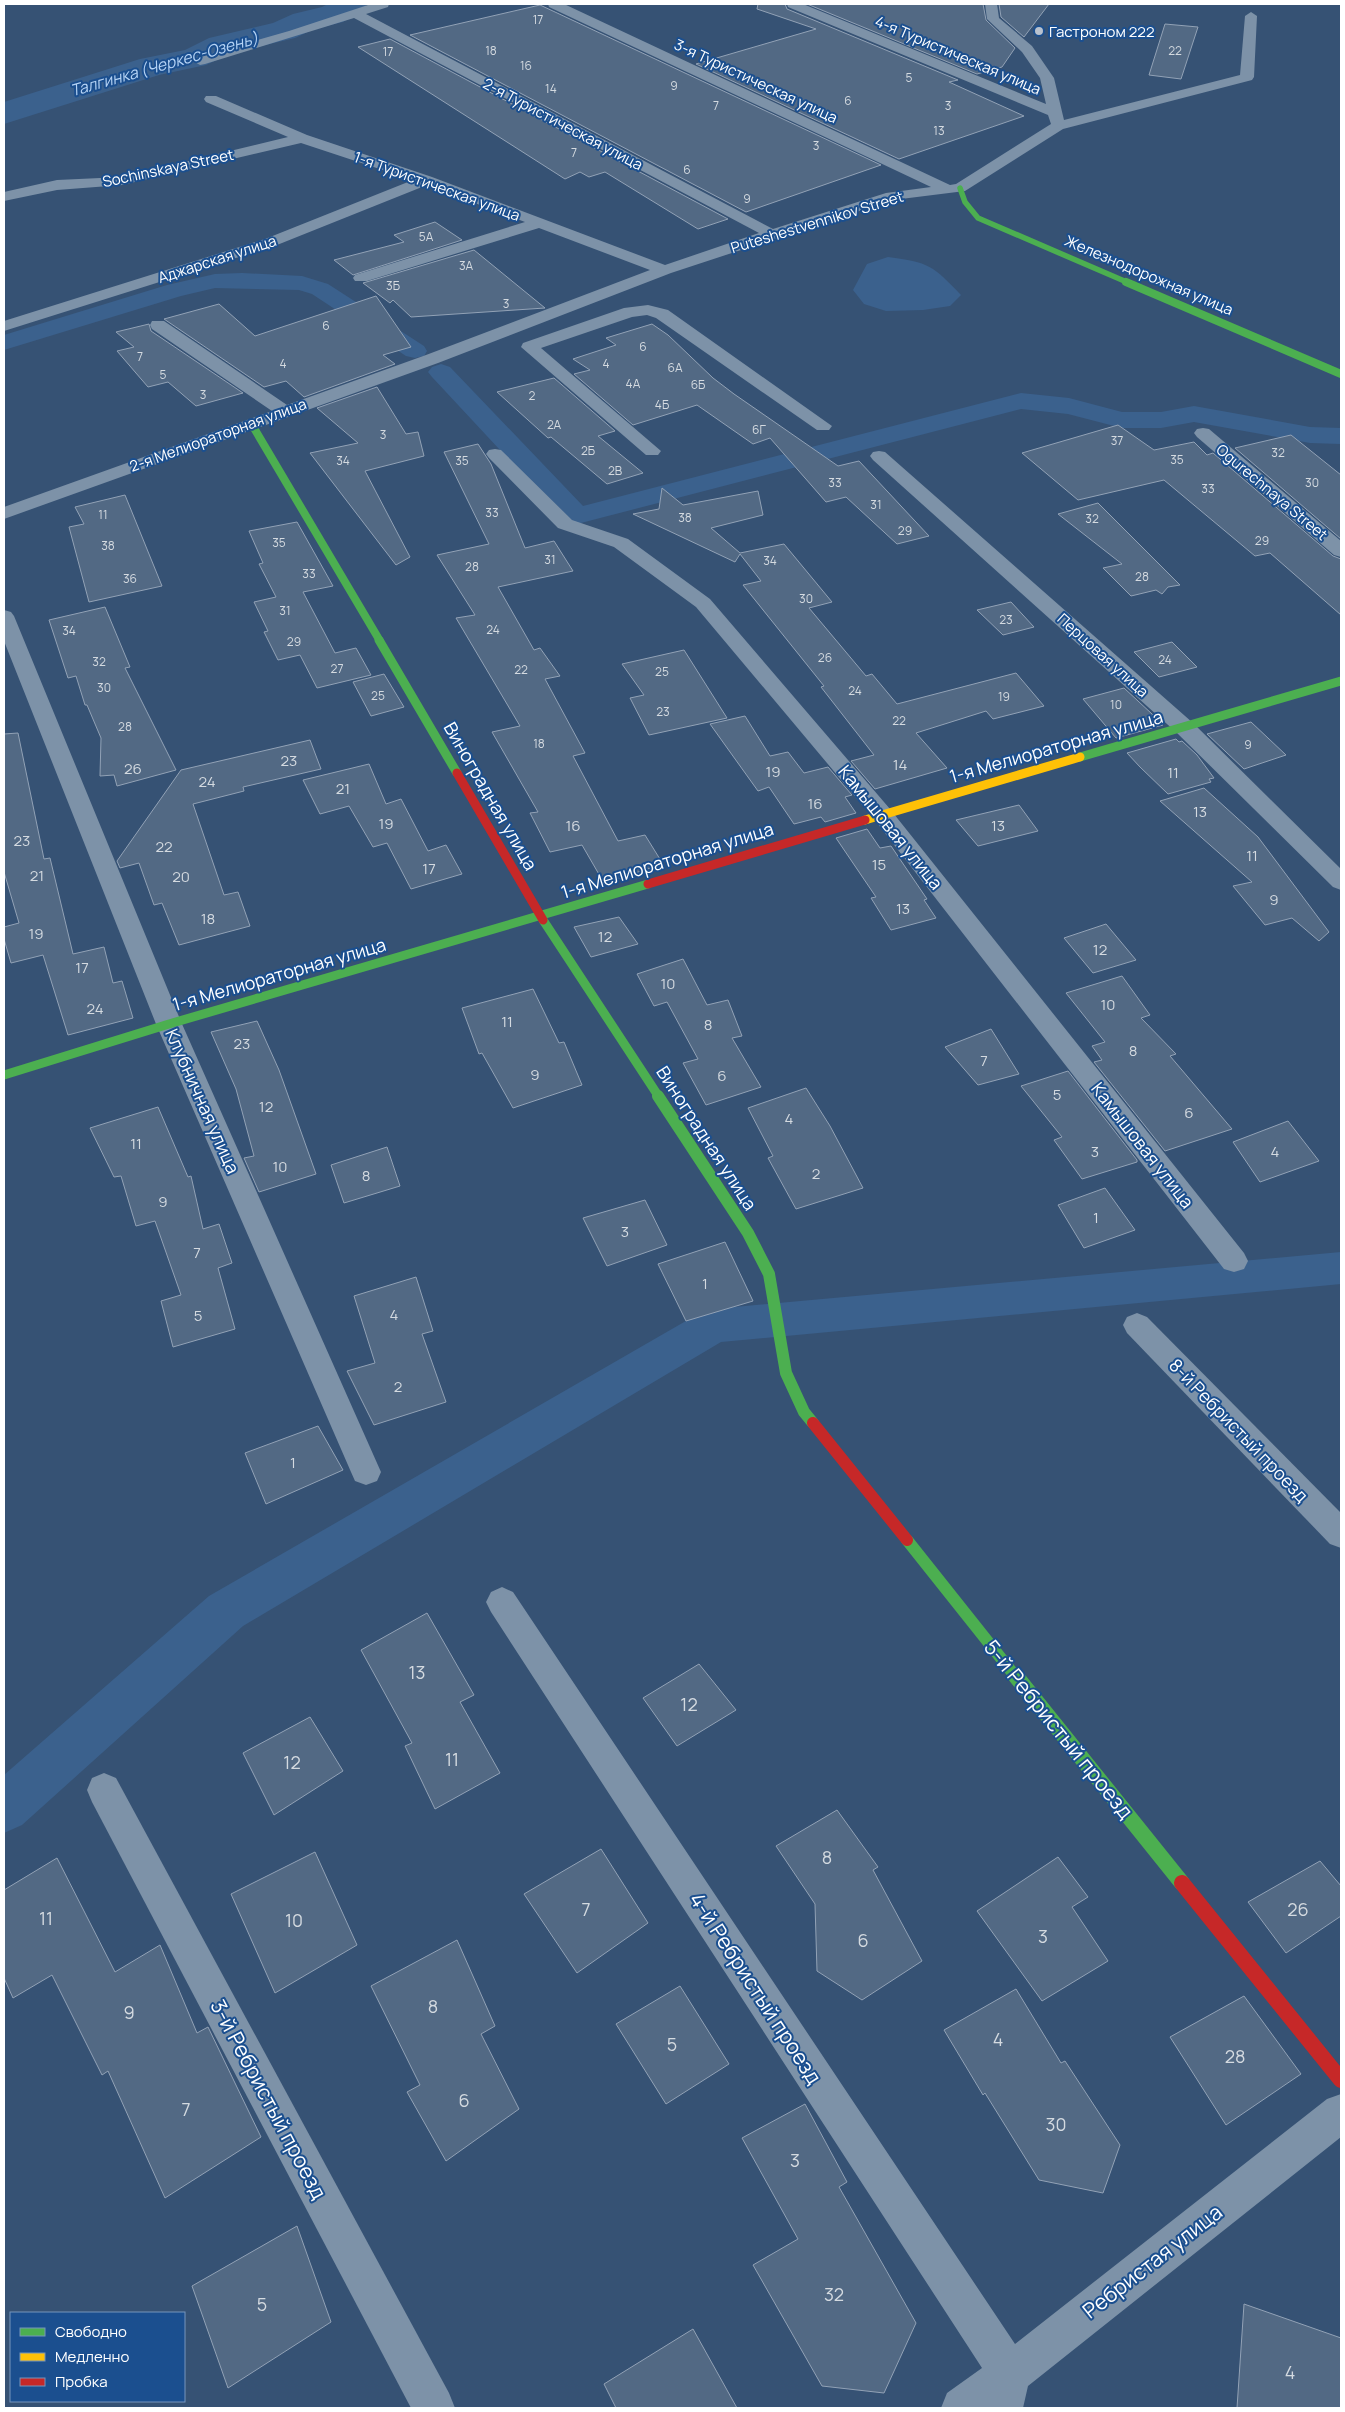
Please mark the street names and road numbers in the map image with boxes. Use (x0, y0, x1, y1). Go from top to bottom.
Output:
street label: 4-я Туристическая улица (872, 10, 1044, 100)
street label: 3-я Туристическая улица (671, 34, 841, 128)
street label: 2-я Туристическая улица (479, 73, 647, 175)
street label: Sochinskaya Street (100, 144, 236, 192)
street label: 1-я Туристическая улица (351, 146, 523, 226)
street label: Puteshestvennikov Street (728, 186, 906, 258)
street label: Аджарская улица (155, 230, 279, 288)
street label: Железнодорожная улица (1062, 230, 1236, 320)
street label: 2-я Мелиораторная улица (127, 393, 309, 477)
street label: Ogurechnaya Street (1212, 439, 1332, 545)
street label: Перцовая улица (1053, 608, 1153, 702)
street label: 1-я Мелиораторная улица (946, 704, 1166, 788)
street label: Виноградная улица (439, 718, 543, 874)
street label: Камышовая улица (833, 760, 949, 894)
street label: 1-я Мелиораторная улица (558, 816, 776, 904)
street label: 1-я Мелиораторная улица (169, 932, 389, 1016)
street label: Клубничная улица (160, 1025, 246, 1177)
street label: Виноградная улица (651, 1061, 763, 1215)
street label: Камышовая улица (1086, 1077, 1200, 1213)
street label: 8-й Ребристый проезд (1164, 1353, 1314, 1507)
street label: 5-й Ребристый проезд (978, 1634, 1140, 1824)
street label: 4-й Ребристый проезд (684, 1887, 828, 2089)
street label: 3-й Ребристый проезд (204, 1994, 334, 2204)
street label: Ребристая улица (1076, 2198, 1228, 2324)

